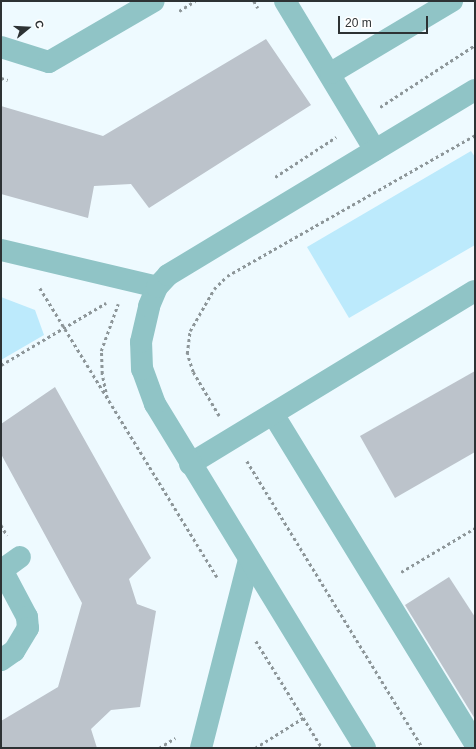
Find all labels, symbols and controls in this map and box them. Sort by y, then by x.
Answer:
north arrow [8,8,48,48]
scale bar [340,8,430,34]
text: 20 m [345,16,372,30]
text: С [32,19,46,30]

